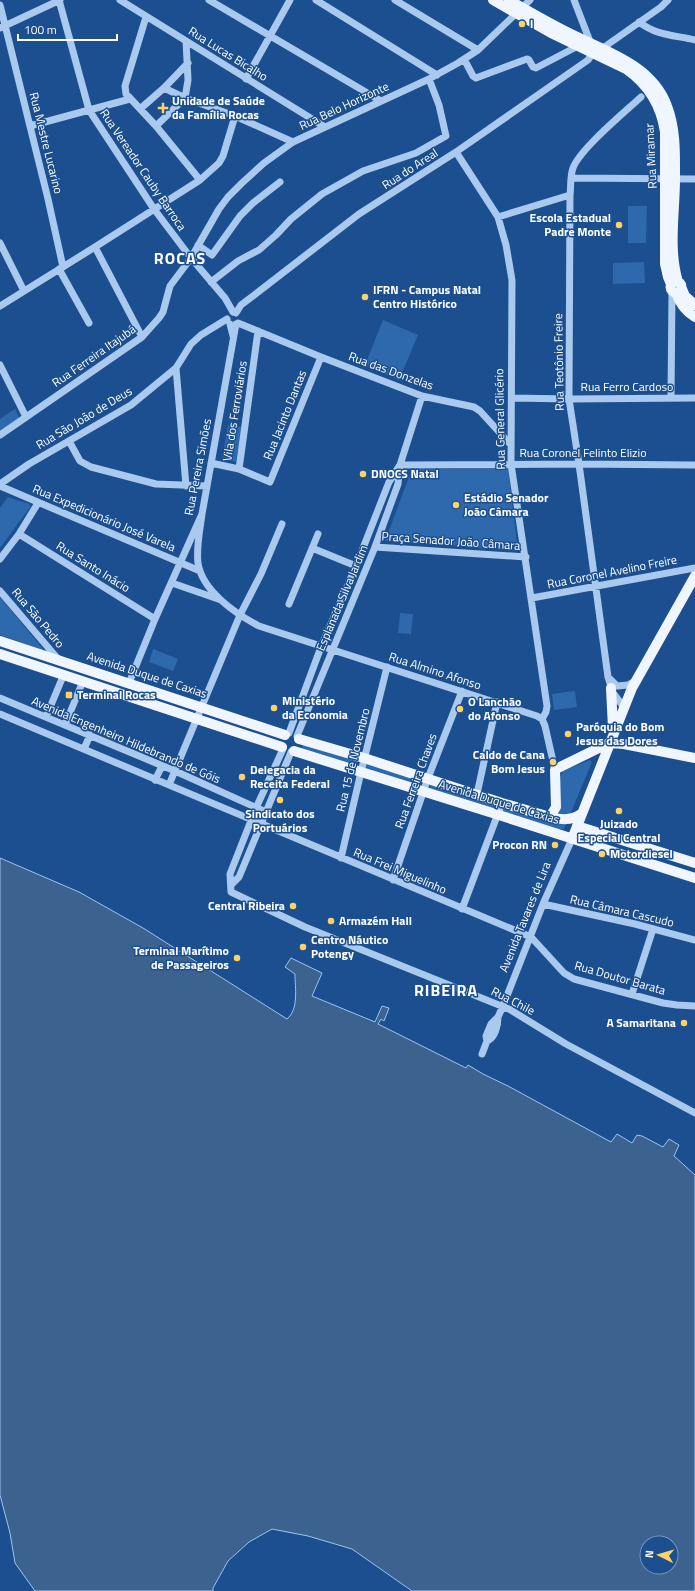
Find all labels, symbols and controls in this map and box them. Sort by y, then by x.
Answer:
place label: l [530,14,533,33]
scale bar [18,16,117,42]
marker: l [517,19,527,29]
text: 100 m [24,20,57,39]
street label: Rua Lucas Bicalho [185,21,272,86]
street label: Rua Belo Horizonte [296,76,392,135]
street label: Rua Mestre Lucarino [25,90,68,196]
place label: Unidade de Saúde da Família Rocas [172,91,265,124]
marker: Unidade de Saúde da Família Rocas [157,102,169,114]
street label: Rua Vereador Cauby Barroca [95,105,191,234]
street label: Rua Miramar [639,123,662,189]
street label: Rua do Areal [378,143,442,194]
place label: Escola Estadual Padre Monte [530,208,611,241]
marker: Escola Estadual Padre Monte [614,220,624,230]
district label: ROCAS [154,246,206,270]
place label: IFRN - Campus Natal Centro Histórico [373,280,481,313]
marker: IFRN - Campus Natal Centro Histórico [360,292,370,302]
street label: Rua Teotônio Freire [548,313,569,411]
street label: Rua Ferreira Itajubá [48,319,140,392]
street label: Rua das Donzelas [346,346,437,395]
street label: Vila dos Ferroviários [217,359,252,463]
street label: Rua Jacinto Dantas [258,367,311,463]
street label: Rua General Glicério [489,368,510,470]
street label: Rua Ferro Cardoso [581,377,673,396]
street label: Rua São João de Deus [32,381,136,454]
street label: Rua Pereira Simões [179,417,216,517]
street label: Rua Coronel Felinto Elizio [519,443,647,462]
place label: DNOCS Natal [371,464,439,483]
marker: DNOCS Natal [358,469,368,479]
street label: Rua Expedicionário José Varela [30,479,179,556]
place label: Estádio Senador João Câmara [464,488,549,521]
marker: Estádio Senador João Câmara [451,500,461,510]
street label: Praça Senador João Câmara [381,526,521,555]
street label: Rua Santo Inácio [53,536,134,597]
street label: Esplanada Silva Jardim [311,542,372,654]
street label: Rua Coronel Avelino Freire [545,550,678,593]
street label: Rua São Pedro [7,583,69,652]
street label: Avenida Duque de Caxias [85,646,210,703]
street label: Rua Almino Afonso [387,647,484,694]
place label: Terminal Rocas [77,685,156,704]
marker: Terminal Rocas [64,690,74,700]
street label: Avenida Engenheiro Hildebrando de Góis [29,691,224,788]
place label: Ministério da Economia [282,691,348,724]
place label: O Lanchão do Afonso [468,692,521,725]
marker: Ministério da Economia [269,703,279,713]
marker: O Lanchão do Afonso [455,704,465,714]
street label: Rua 15 de Novembro [330,706,375,814]
place label: Paróquia do Bom Jesus das Dores [576,717,664,750]
marker: Paróquia do Bom Jesus das Dores [563,729,573,739]
street label: Rua Ferreira Chaves [389,730,442,831]
place label: Caldo de Cana Bom Jesus [473,745,545,778]
marker: Caldo de Cana Bom Jesus [548,757,558,767]
place label: Delegacia da Receita Federal [250,760,330,793]
marker: Delegacia da Receita Federal [237,772,247,782]
street label: Avenida Duque de Caxias [436,774,562,829]
marker: Sindicato dos Portuários [275,795,285,805]
place label: Sindicato dos Portuários [245,804,315,837]
marker: Juizado Especial Central [614,806,624,816]
place label: Juizado Especial Central [578,814,660,847]
place label: Procon RN [492,835,547,854]
marker: Procon RN [550,840,560,850]
street label: Rua Frei Miguelinho [351,842,450,899]
place label: Motordiesel [610,844,673,863]
marker: Motordiesel [597,849,607,859]
street label: Avenida Tavares de Lira [494,859,555,975]
street label: Rua Câmara Cascudo [568,889,676,932]
place label: Central Ribeira [208,896,285,915]
marker: Central Ribeira [288,901,298,911]
place label: Armazém Hall [339,911,412,930]
marker: Armazém Hall [326,916,336,926]
place label: Centro Náutico Potengy [311,930,388,963]
place label: Terminal Marítimo de Passageiros [133,941,229,974]
marker: Centro Náutico Potengy [298,942,308,952]
marker: Terminal Marítimo de Passageiros [232,953,242,963]
street label: Rua Doutor Barata [572,955,668,1000]
district label: RIBEIRA [414,978,478,1002]
street label: Rua Chile [488,981,538,1020]
place label: A Samaritana [606,1013,676,1032]
marker: A Samaritana [679,1018,689,1028]
north arrow [639,1535,679,1575]
text: N [641,1550,657,1559]

